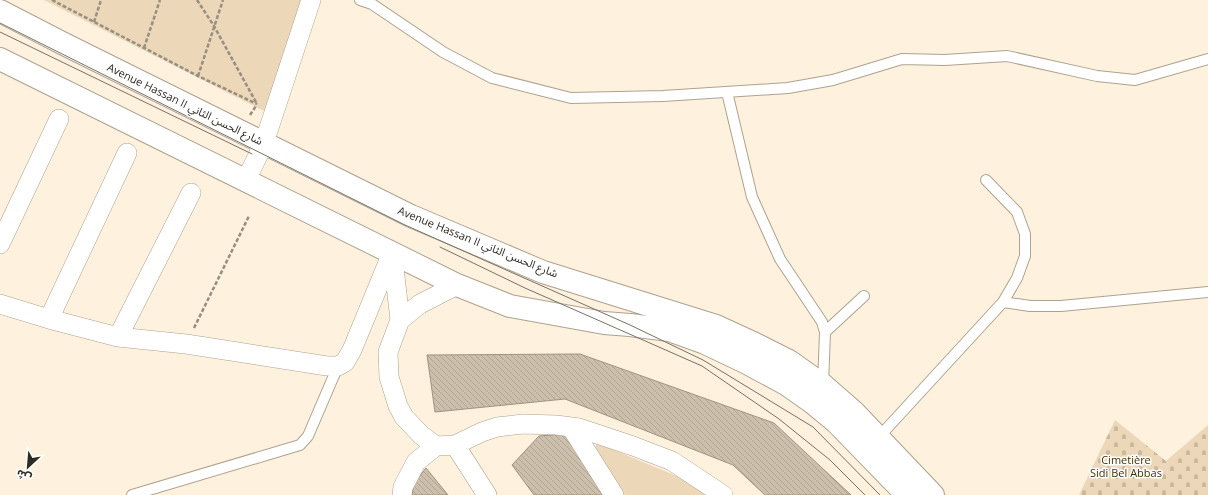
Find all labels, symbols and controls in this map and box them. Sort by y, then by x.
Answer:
street label: Avenue Hassan II شارع الحسن الثاني [104,59,266,150]
street label: Avenue Hassan II شارع الحسن الثاني [395,202,561,283]
north arrow [8,447,48,487]
park label: Cimetière Sidi Bel Abbas [1090,452,1162,480]
text: ش [13,466,33,486]

